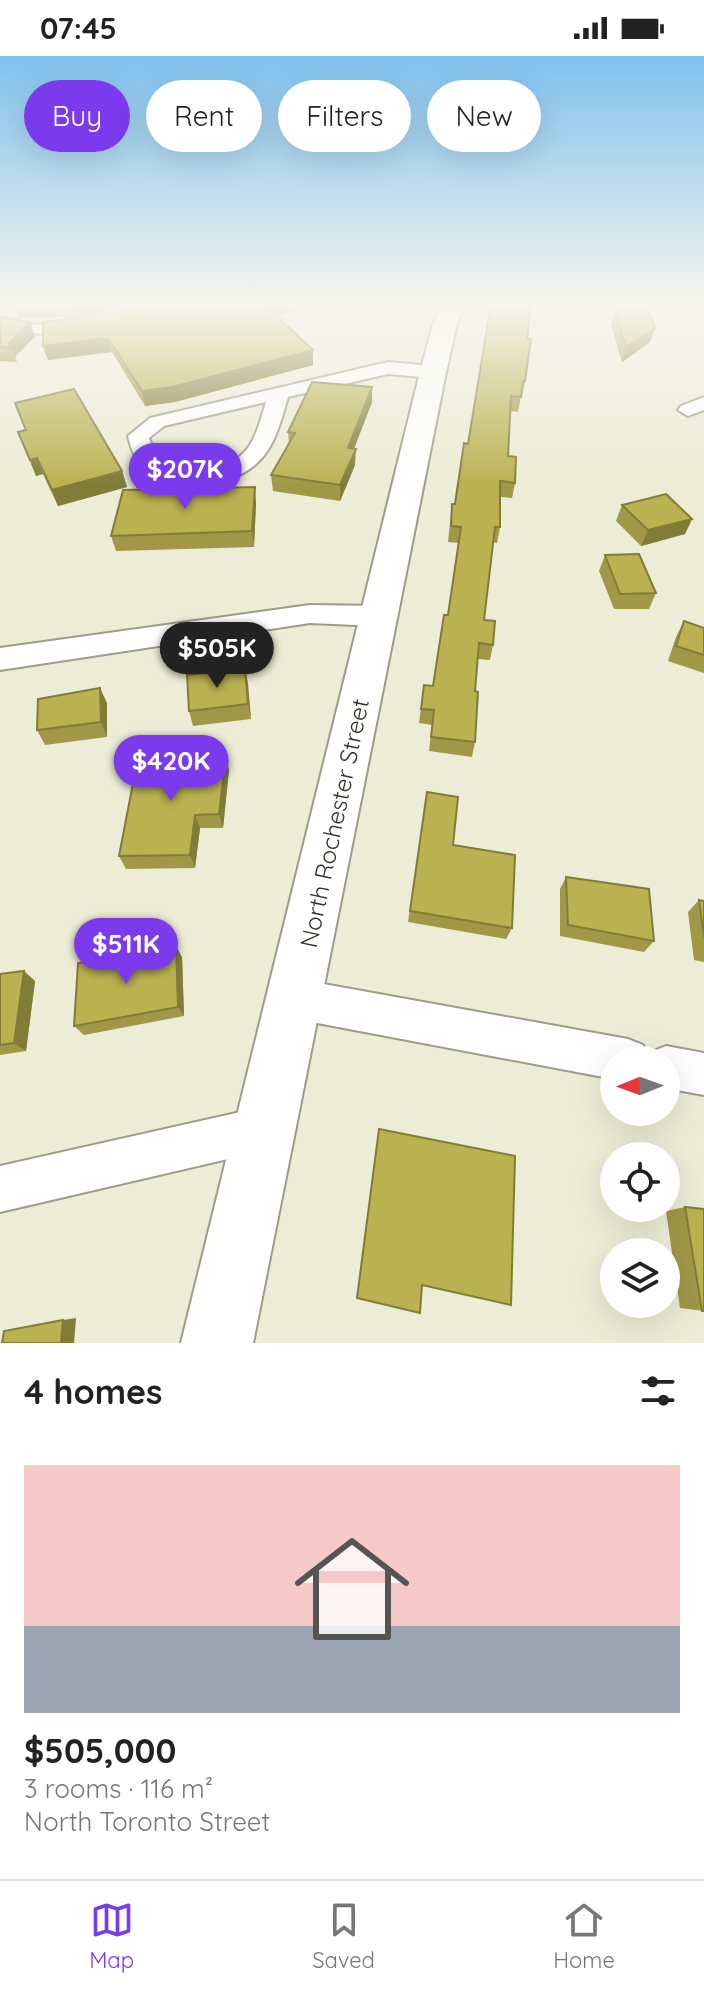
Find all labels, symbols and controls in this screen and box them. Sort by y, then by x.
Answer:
text: 07:45 [40,9,117,47]
chip: Buy [24,80,130,152]
chip: Rent [146,80,262,152]
chip: Filters [278,80,411,152]
chip: New [427,80,541,152]
pin: $207K [129,443,241,511]
text: $207K [147,452,223,485]
pin: $505K [161,622,273,690]
text: $505K [178,631,256,664]
street label: North Rochester Street [293,696,375,950]
pin: $420K [115,735,227,803]
text: $420K [132,744,210,777]
pin: $511K [70,918,182,986]
text: $511K [92,927,160,960]
north arrow [600,1046,680,1126]
map controls [600,1046,680,1318]
button: locate [600,1142,680,1222]
button: layers [600,1238,680,1318]
icon: filters [636,1369,680,1413]
text: 4 homes [24,1370,162,1413]
icon: home [280,1517,424,1661]
text: $505,000 [24,1729,176,1772]
text: 3 rooms · 116 m² [24,1772,213,1805]
text: North Toronto Street [24,1805,270,1838]
tab: Map [89,1898,134,1974]
tab: Saved [312,1898,375,1974]
tab: Home [553,1898,615,1974]

